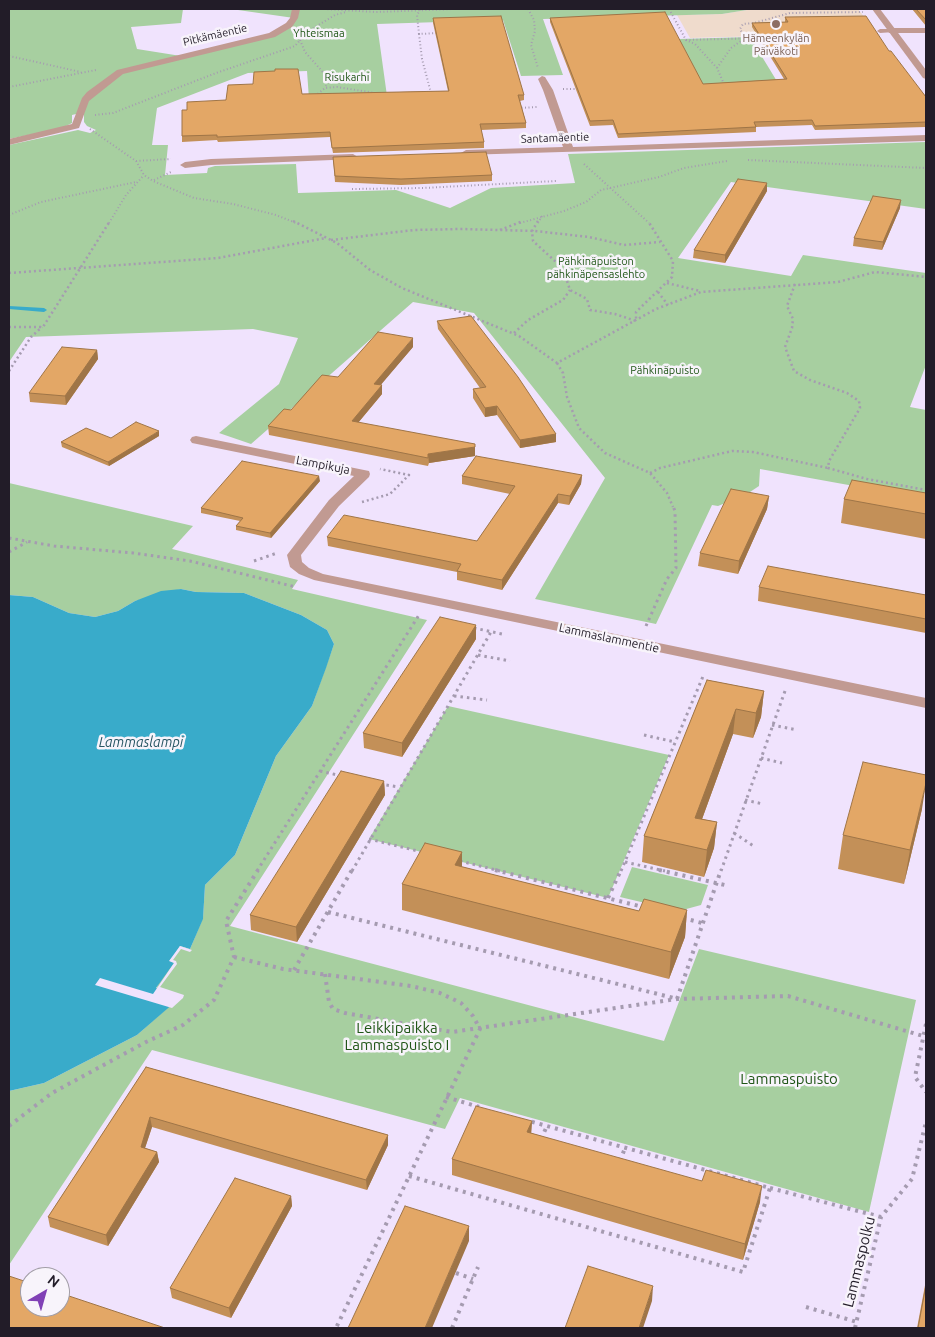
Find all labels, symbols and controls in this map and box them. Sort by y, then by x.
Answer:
marker: Hämeenkylän Päiväkoti [770,18,782,30]
street label: Pitkämäentie [182,21,248,49]
park label: Yhteismaa [293,26,345,40]
place label: Hämeenkylän Päiväkoti [743,31,809,57]
park label: Risukarhi [325,70,369,84]
street label: Santamäentie [521,130,589,146]
park label: Pähkinäpuiston pähkinäpensaslehto [547,254,645,280]
park label: Pähkinäpuisto [630,363,700,377]
street label: Lampikuja [295,453,351,477]
street label: Lammaslammentie [558,620,660,656]
water label: Lammaslampi [99,734,183,750]
park label: Leikkipaikka Lammaspuisto I [345,1019,449,1054]
park label: Lammaspuisto [740,1070,838,1088]
street label: Lammaspolku [839,1215,879,1309]
north arrow [20,1267,70,1317]
text: N [45,1271,63,1290]

